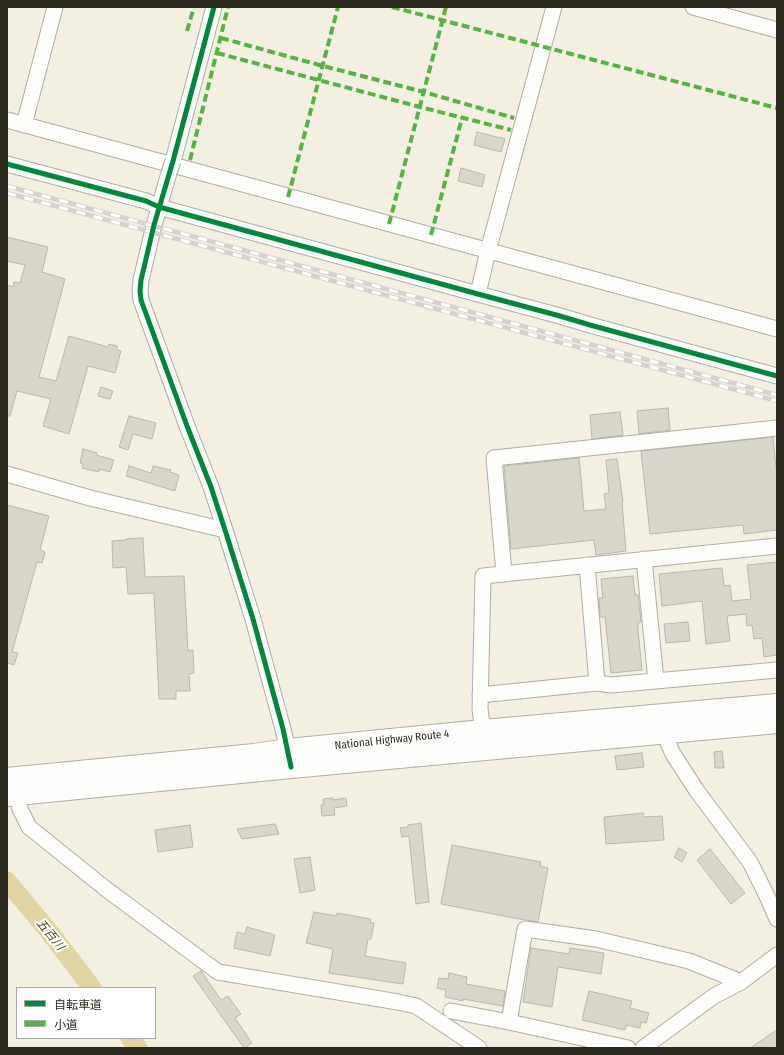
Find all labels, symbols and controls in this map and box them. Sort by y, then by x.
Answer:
street label: National Highway Route 4 [334,727,450,753]
water label: 五百川 [33,916,67,954]
legend [16,987,156,1039]
text: 自転車道 [54,998,102,1012]
text: 小道 [54,1018,78,1032]

